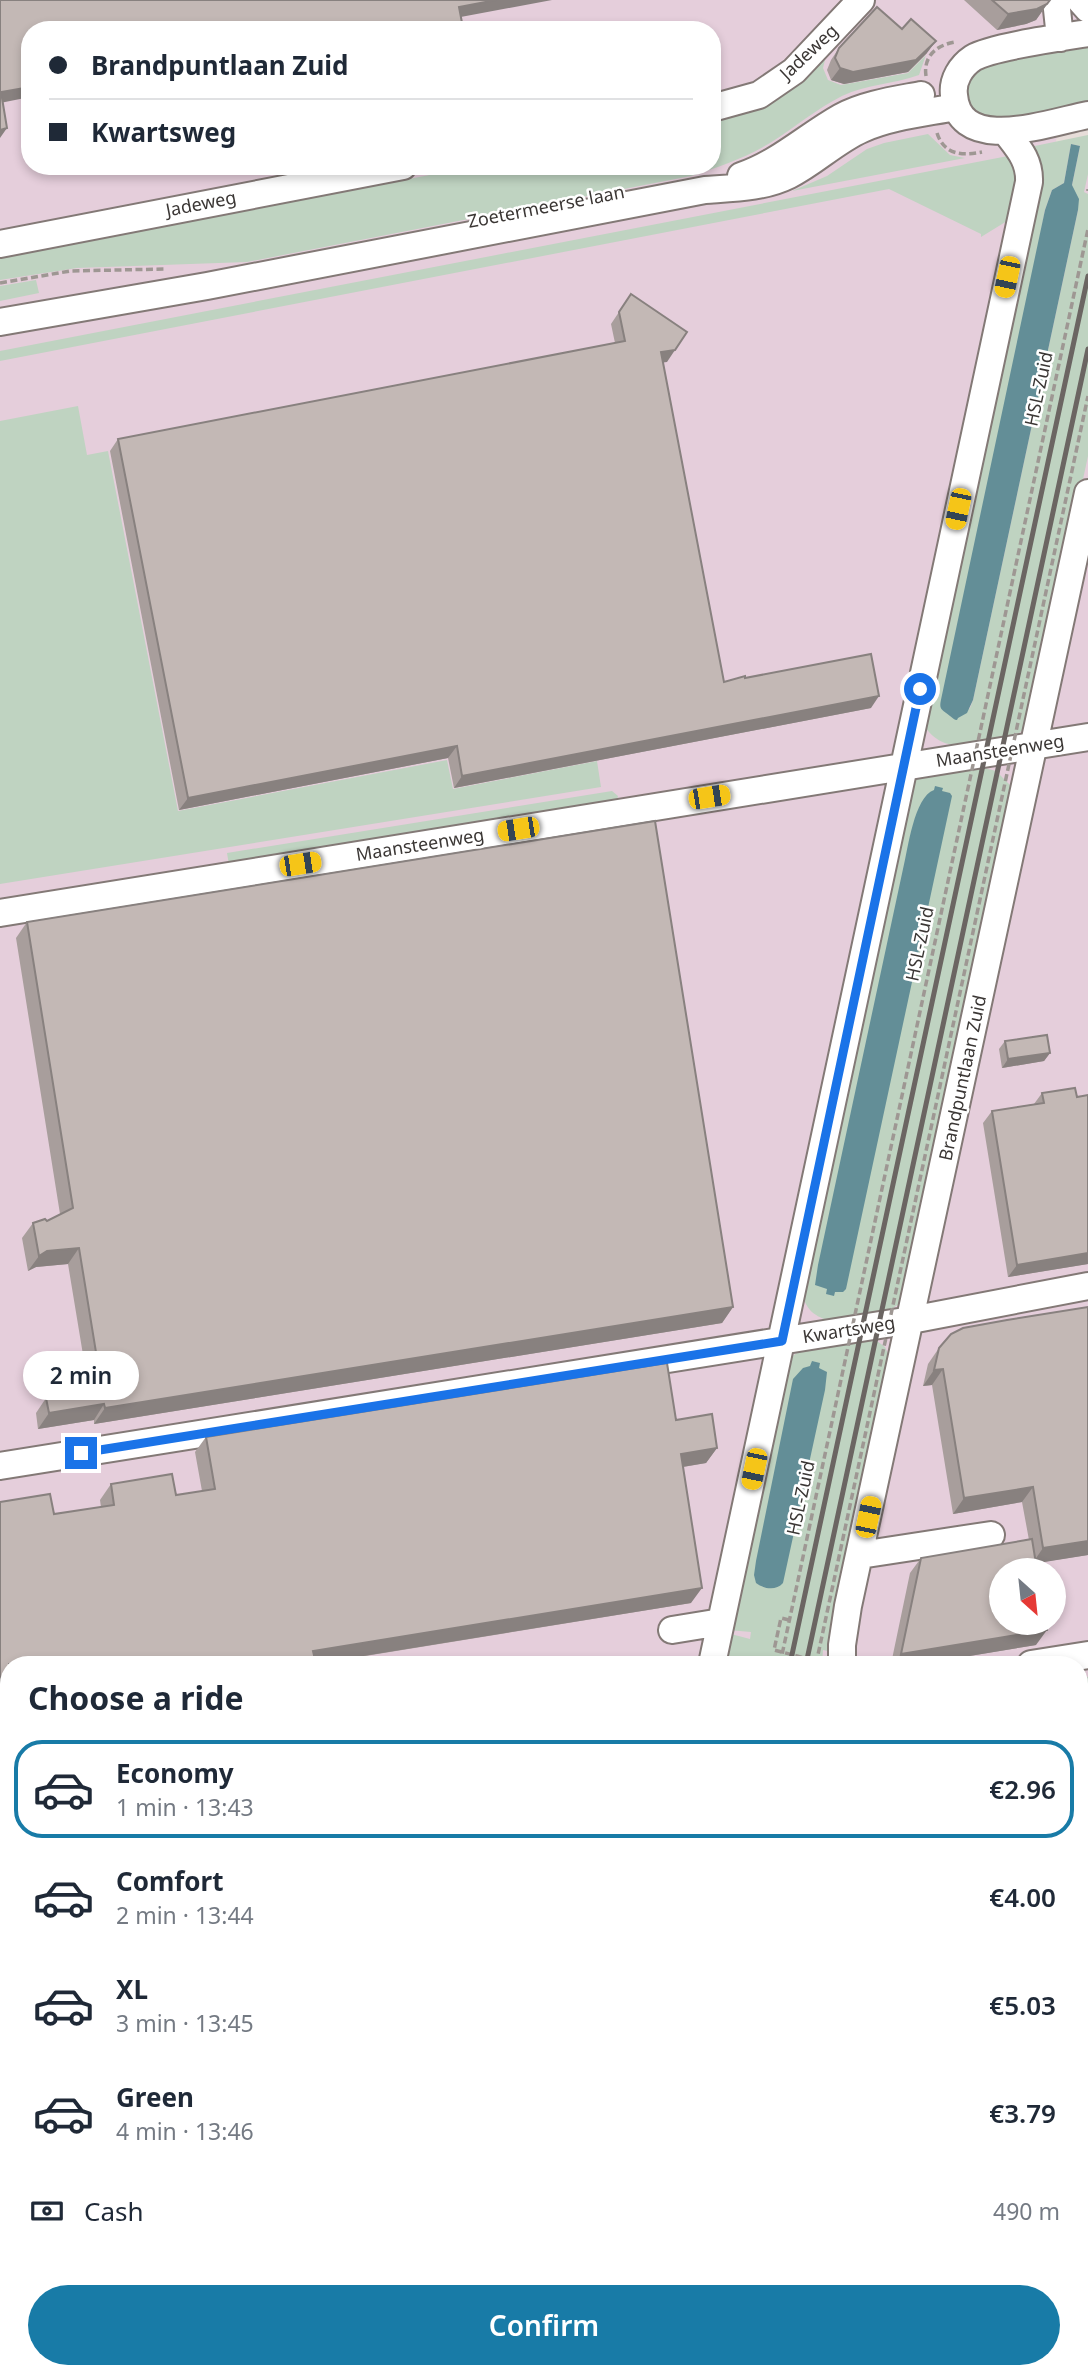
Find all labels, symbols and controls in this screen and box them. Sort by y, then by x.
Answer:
street label: Jadeweg [773,18,843,86]
text: Brandpuntlaan Zuid [91,47,349,83]
text: Kwartsweg [91,114,236,150]
street label: Zoetermeerse laan [465,179,626,233]
street label: Jadeweg [162,184,238,222]
car [993,254,1022,300]
street label: HSL-Zuid [1018,349,1058,428]
car [944,486,973,532]
route start [904,673,936,705]
street label: Maansteenweg [934,728,1066,772]
car [687,783,732,811]
car [496,815,541,843]
street label: Maansteenweg [354,822,486,866]
car [278,850,323,878]
street label: HSL-Zuid [899,904,939,983]
street label: Brandpuntlaan Zuid [933,993,991,1163]
street label: Kwartsweg [801,1310,897,1348]
callout: 2 min [23,1352,139,1400]
text: 2 min [50,1359,112,1391]
route end [65,1437,97,1469]
car [740,1446,769,1492]
street label: HSL-Zuid [780,1458,820,1537]
car [854,1494,883,1540]
north arrow [989,1558,1066,1634]
map controls [989,1558,1066,1635]
text: Choose a ride [28,1676,244,1719]
text: Economy [116,1755,234,1791]
icon: car [32,1758,95,1821]
text: €2.96 [989,1771,1056,1807]
text: 1 min · 13:43 [116,1791,254,1823]
text: Comfort [116,1863,224,1899]
icon: car [32,1866,95,1929]
text: €4.00 [989,1879,1056,1915]
text: 2 min · 13:44 [116,1899,254,1931]
text: XL [116,1971,148,2007]
icon: car [32,1974,95,2037]
text: €5.03 [989,1987,1056,2023]
text: 3 min · 13:45 [116,2007,254,2039]
text: Green [116,2079,194,2115]
icon: car [32,2082,95,2145]
text: €3.79 [989,2095,1056,2131]
text: 4 min · 13:46 [116,2115,254,2147]
icon: cash [28,2192,66,2230]
text: Cash [84,2193,144,2229]
text: 490 m [993,2195,1060,2227]
button: Confirm [28,2285,1060,2365]

